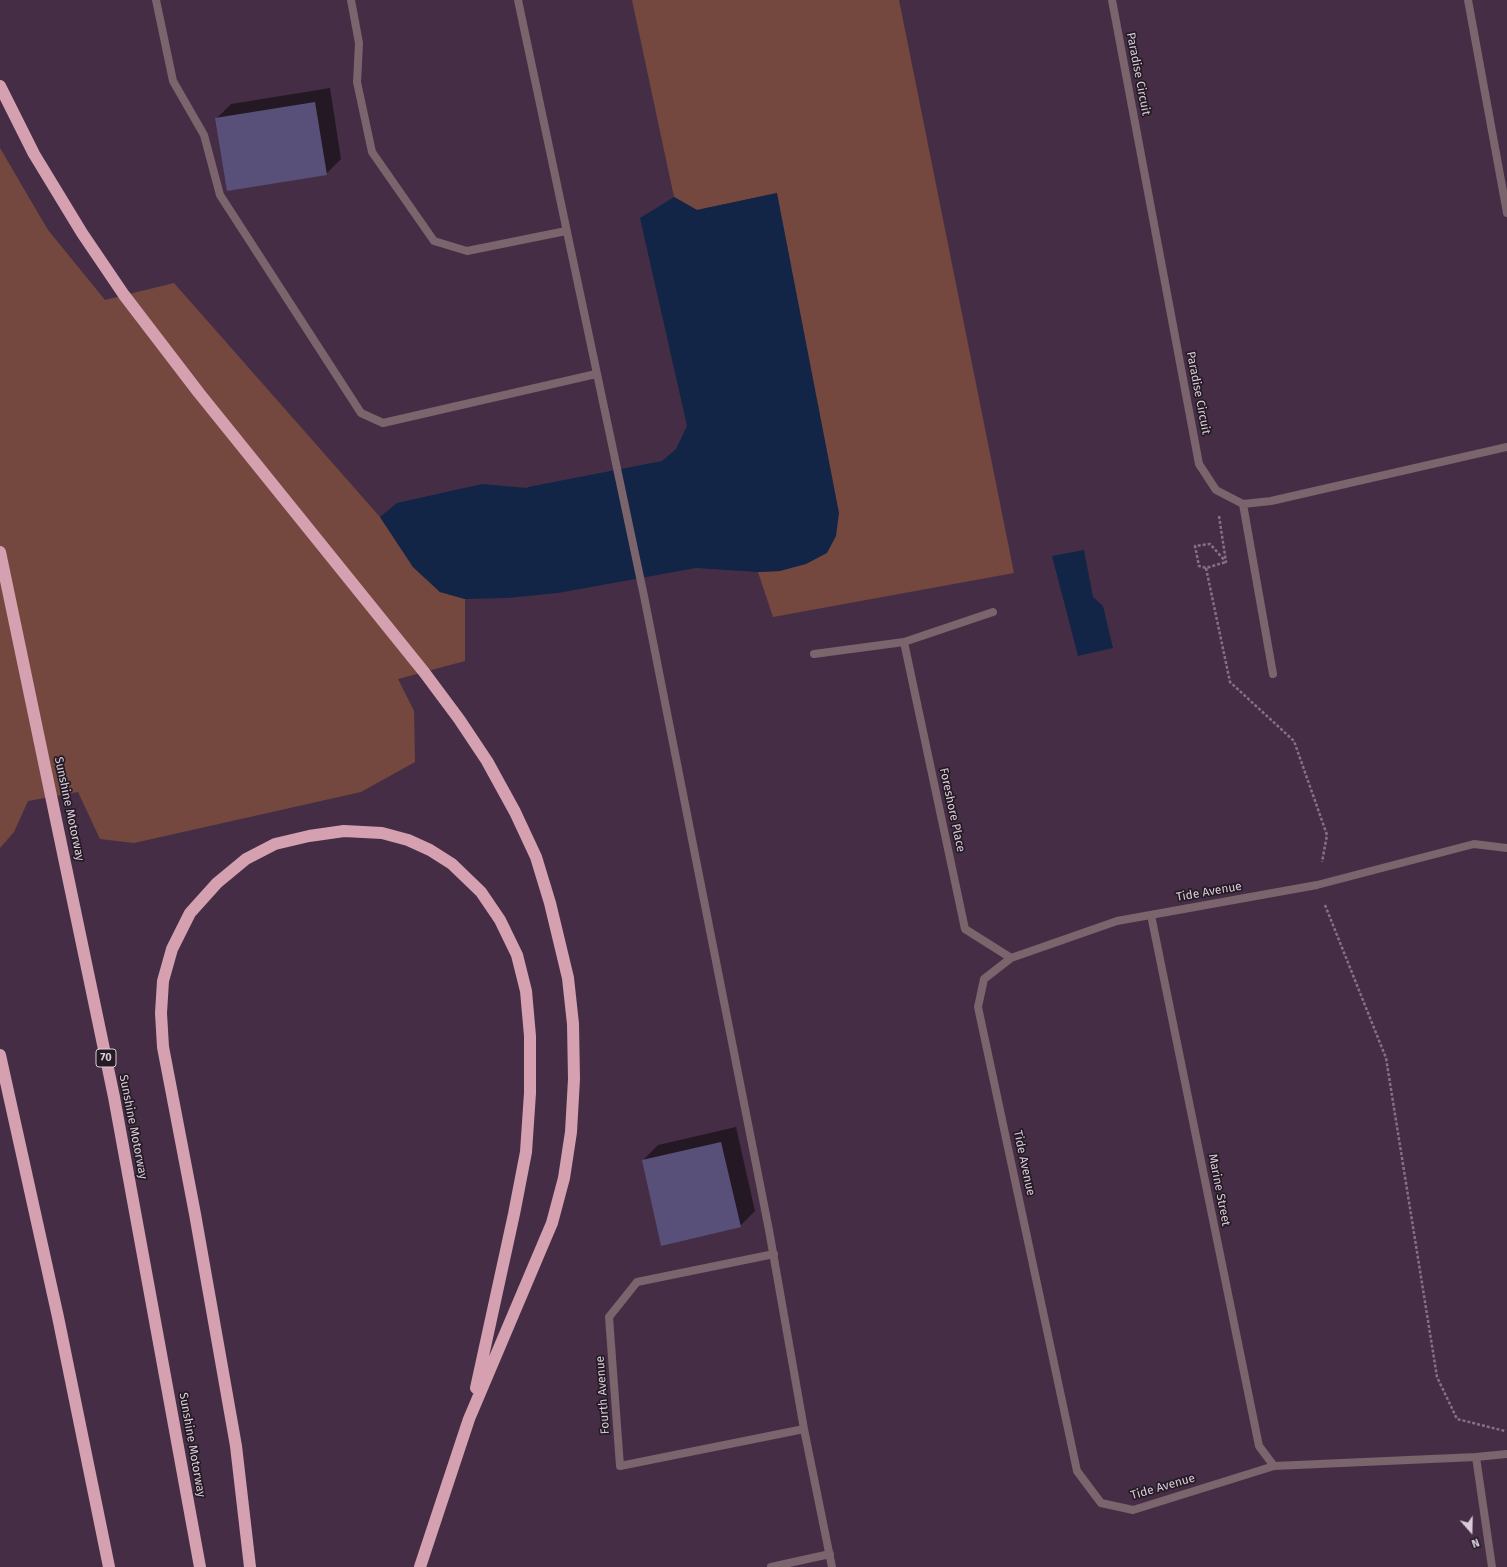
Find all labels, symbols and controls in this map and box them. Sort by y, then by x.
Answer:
street label: Paradise Circuit [1123,31,1153,117]
street label: Paradise Circuit [1183,350,1213,436]
street label: Sunshine Motorway [51,756,87,862]
street label: Foreshore Place [936,767,968,853]
street label: Tide Avenue [1175,879,1243,905]
road number: 70 [96,1049,116,1067]
street label: Sunshine Motorway [116,1074,150,1180]
street label: Tide Avenue [1010,1129,1038,1197]
street label: Marine Street [1205,1153,1233,1227]
street label: Fourth Avenue [593,1355,613,1435]
street label: Sunshine Motorway [176,1391,208,1499]
street label: Tide Avenue [1129,1471,1197,1503]
north arrow [1451,1511,1491,1551]
text: N [1470,1535,1481,1550]

